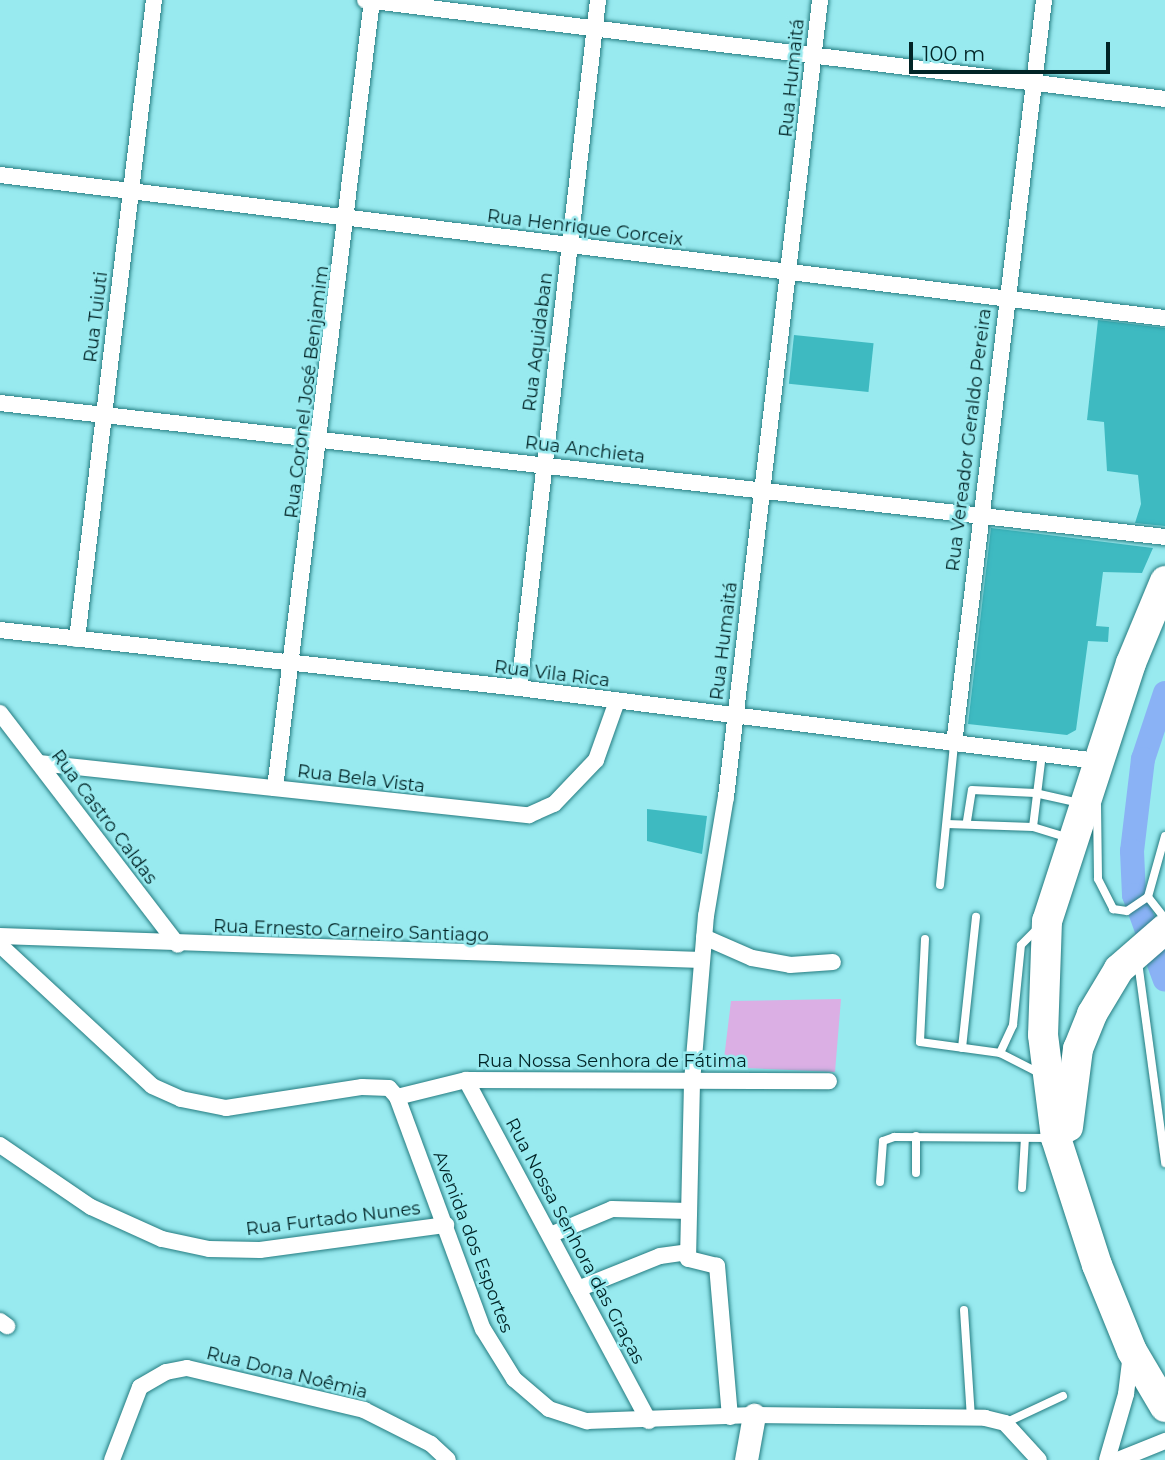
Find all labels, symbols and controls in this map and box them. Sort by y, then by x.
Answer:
street label: Rua Humaitá [775,18,809,138]
scale bar [913,28,1114,72]
text: 100 m [922,41,985,66]
street label: Rua Henrique Gorceix [486,205,684,251]
street label: Rua Coronel José Benjamim [281,264,333,520]
street label: Rua Tuiuti [80,270,112,364]
street label: Rua Aquidaban [519,271,557,413]
street label: Rua Vereador Geraldo Pereira [942,307,996,573]
street label: Rua Anchieta [524,432,646,468]
street label: Rua Humaitá [706,581,742,701]
street label: Rua Vila Rica [493,656,611,692]
street label: Rua Castro Caldas [46,746,162,888]
street label: Rua Bela Vista [296,760,426,798]
street label: Rua Ernesto Carneiro Santiago [213,915,489,947]
street label: Rua Nossa Senhora de Fátima [477,1050,747,1072]
street label: Rua Nossa Senhora das Graças [501,1114,649,1368]
street label: Avenida dos Esportes [428,1148,518,1336]
street label: Rua Furtado Nunes [245,1198,421,1240]
street label: Rua Dona Noêmia [204,1343,370,1403]

